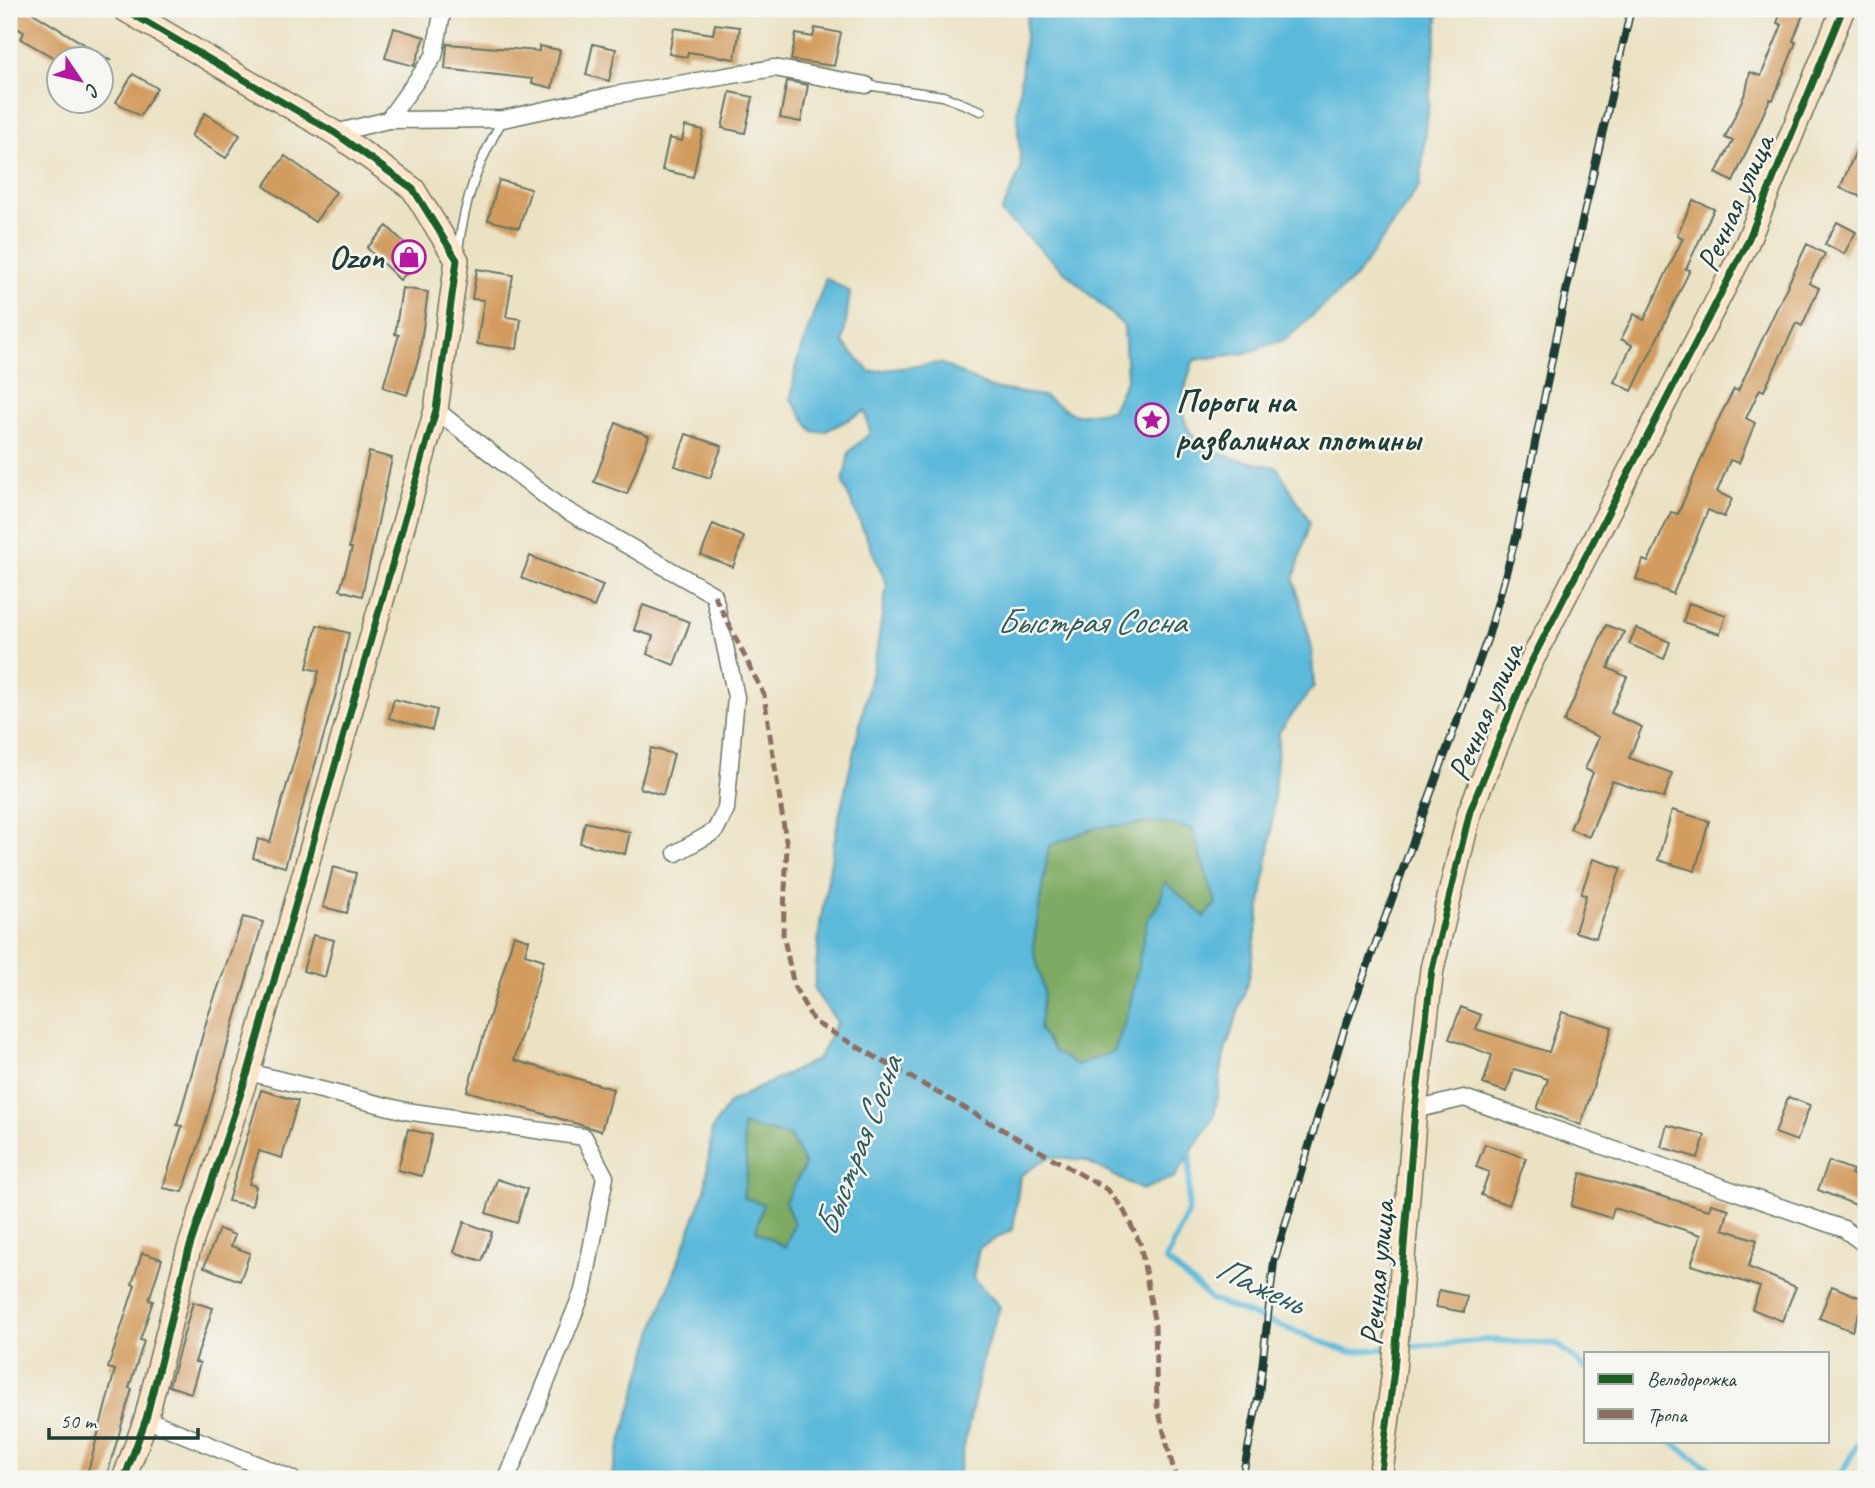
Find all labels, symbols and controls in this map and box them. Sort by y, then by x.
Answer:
north arrow [46,46,116,116]
text: С [79,78,106,102]
street label: Речная улица [1686,126,1785,278]
place label: Ozon [329,236,385,278]
shop icon: Ozon [390,238,428,276]
place label: Пороги на развалинах плотины [1176,380,1423,461]
place icon: Пороги на развалинах плотины [1133,401,1171,439]
water label: Быстрая Сосна [996,599,1189,644]
street label: Речная улица [1437,635,1534,787]
water label: Быстрая Сосна [803,1046,914,1242]
street label: Речная улица [1350,1196,1404,1347]
water label: Пажень [1209,1245,1315,1327]
legend [1584,1352,1829,1442]
text: Велодорожка [1647,1366,1737,1392]
scale bar [49,1397,198,1441]
text: Тропа [1647,1402,1688,1428]
text: 50 m [60,1408,98,1434]

